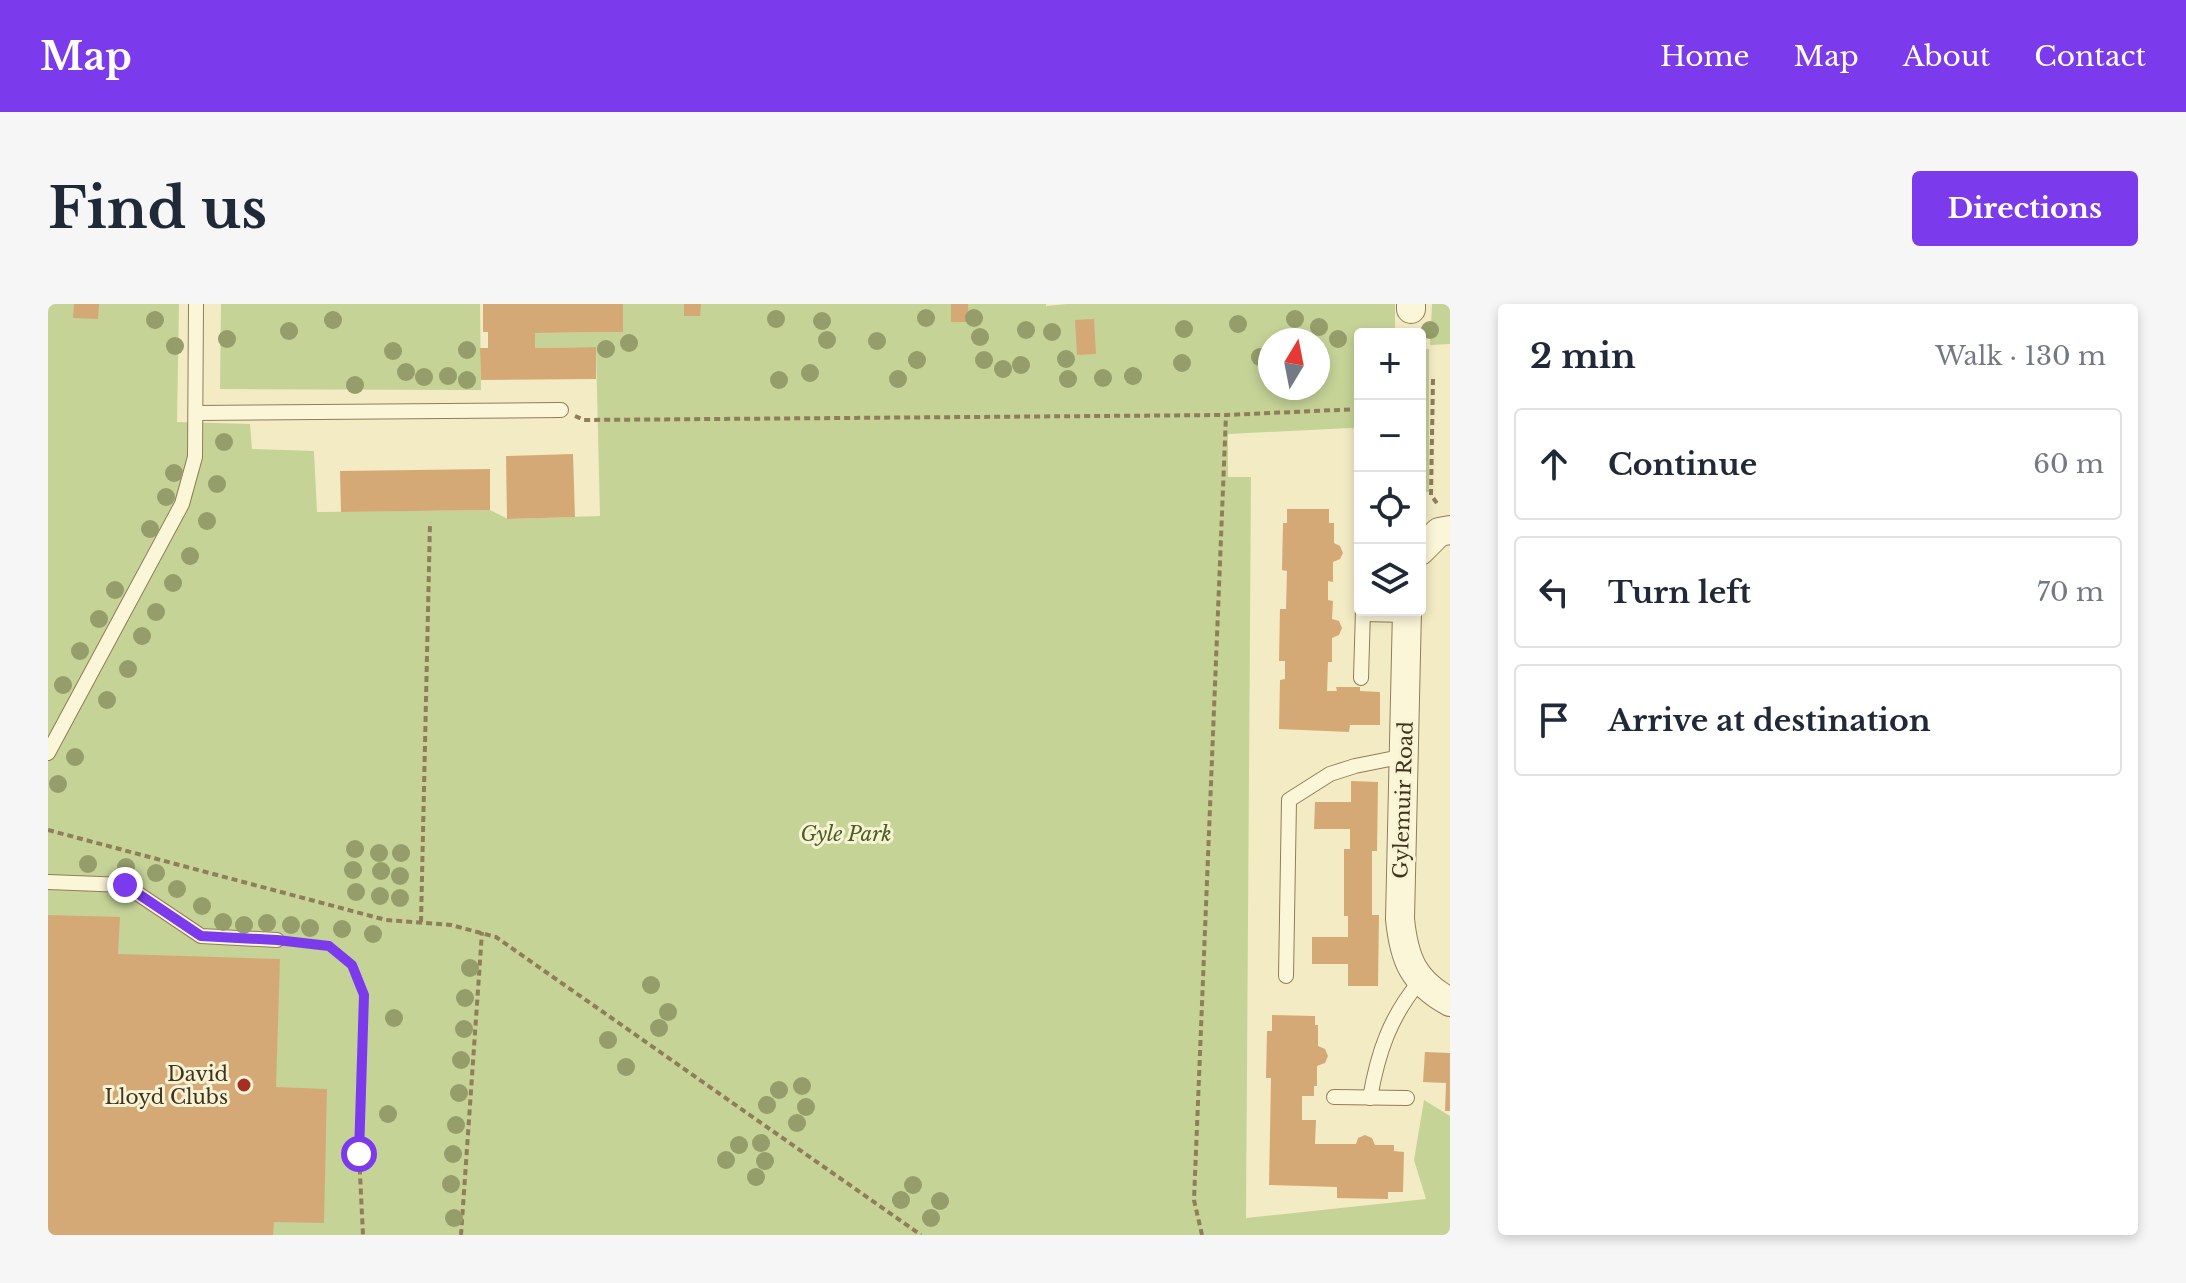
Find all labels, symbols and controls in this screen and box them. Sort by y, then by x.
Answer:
text: Map [40,33,132,80]
text: Home [1660,39,1750,74]
text: Map [1794,39,1859,74]
text: About [1903,39,1990,74]
text: Contact [2034,39,2146,74]
button: Directions [1912,171,2138,246]
text: Find us [48,174,267,243]
north arrow [1258,328,1330,400]
map controls [1354,328,1426,616]
button: + [1354,328,1426,400]
text: 2 min [1530,335,1636,377]
text: Walk · 130 m [1935,340,2106,372]
button: − [1354,400,1426,472]
icon: ahead [1532,442,1576,486]
text: Continue [1608,446,1757,483]
text: 60 m [2033,448,2104,480]
button: locate [1354,472,1426,544]
button: layers [1354,544,1426,616]
icon: left [1532,570,1576,614]
text: Turn left [1608,574,1751,611]
text: 70 m [2037,576,2104,608]
icon: arrive [1532,698,1576,742]
text: Arrive at destination [1608,702,1931,739]
street label: Gylemuir Road [1388,721,1418,879]
park label: Gyle Park [801,822,892,846]
route end [107,867,143,903]
place label: David Lloyd Clubs [105,1062,228,1109]
marker: David Lloyd Clubs [235,1076,253,1094]
route start [341,1136,377,1172]

